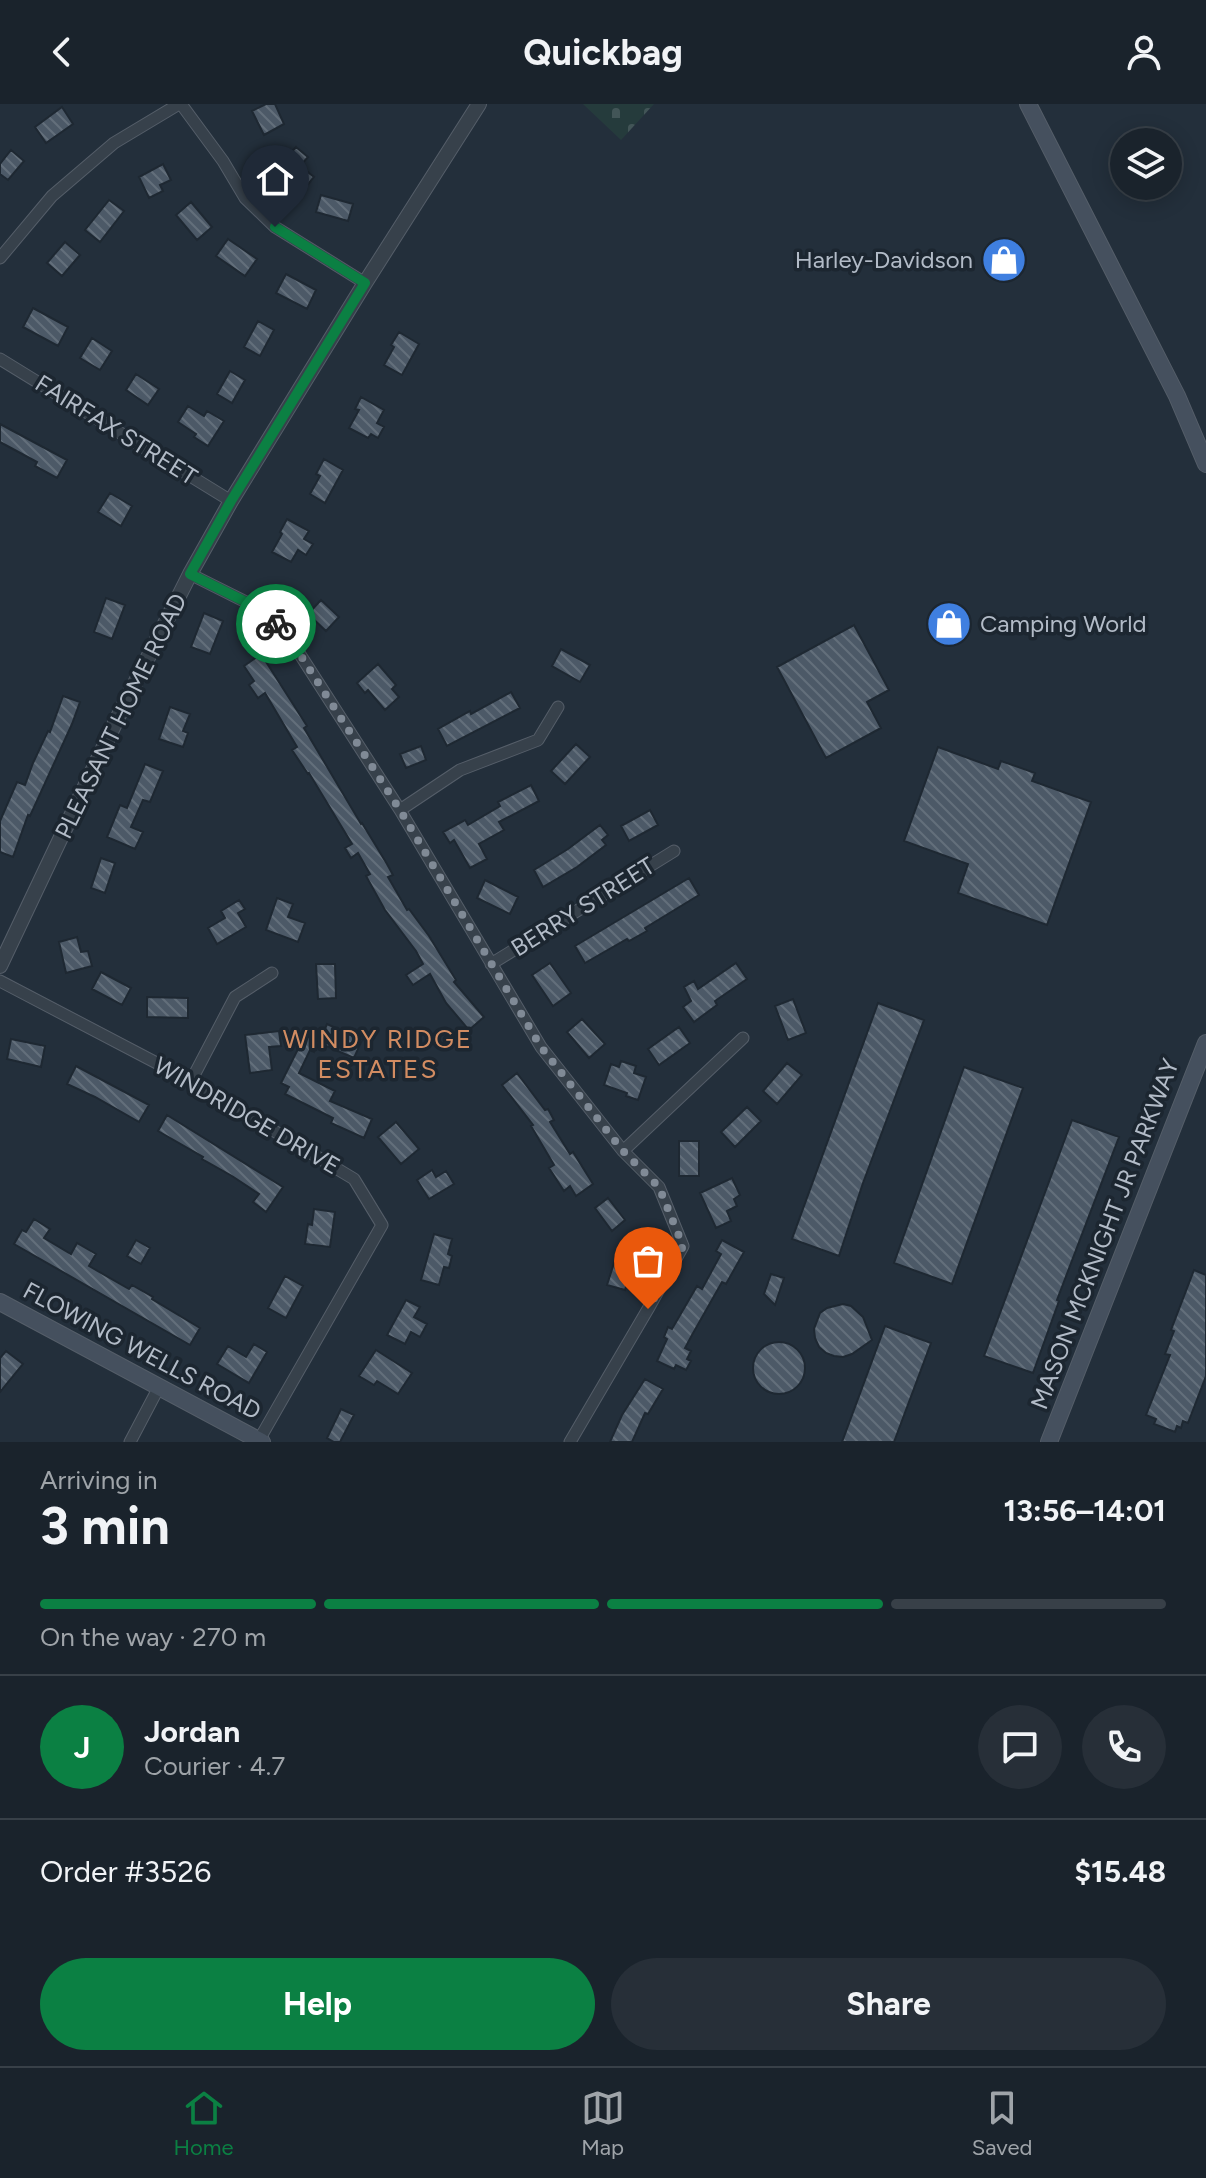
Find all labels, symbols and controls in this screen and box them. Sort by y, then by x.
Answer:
icon: back [40,30,84,74]
icon: person [1122,30,1166,74]
text: Quickbag [523,31,683,74]
map controls [1110,128,1182,200]
button: layers [1110,128,1182,200]
pin [241,145,309,227]
icon: home [253,157,297,201]
shop icon: Harley-Davidson [980,236,1028,284]
place label: Harley-Davidson [795,245,973,274]
street label: FAIRFAX STREET [30,368,203,491]
courier [236,584,316,664]
street label: PLEASANT HOME ROAD [49,589,193,843]
shop icon: Camping World [925,600,973,648]
icon: bike [254,602,298,646]
place label: Camping World [980,609,1147,638]
street label: BERRY STREET [506,851,660,962]
district label: WINDY RIDGE ESTATES [283,1023,473,1085]
street label: WINDRIDGE DRIVE [149,1051,345,1181]
street label: MASON MCKNIGHT JR PARKWAY [1024,1054,1185,1413]
pin [614,1227,682,1309]
icon: bag [626,1239,670,1283]
street label: FLOWING WELLS ROAD [18,1276,266,1426]
text: Arriving in [40,1464,158,1496]
text: 13:56–14:01 [1004,1492,1166,1529]
text: 3 min [40,1495,170,1557]
text: On the way · 270 m [40,1621,266,1653]
button: chat [978,1705,1062,1789]
button: phone [1082,1705,1166,1789]
text: Jordan [144,1713,240,1750]
text: J [74,1729,90,1766]
text: Courier · 4.7 [144,1750,285,1782]
text: Order #3526 [40,1853,211,1890]
text: $15.48 [1075,1853,1166,1890]
button: Help [40,1958,595,2050]
button: Share [611,1958,1166,2050]
tab: Home [174,2086,234,2161]
tab: Map [581,2086,625,2161]
tab: Saved [972,2086,1032,2161]

